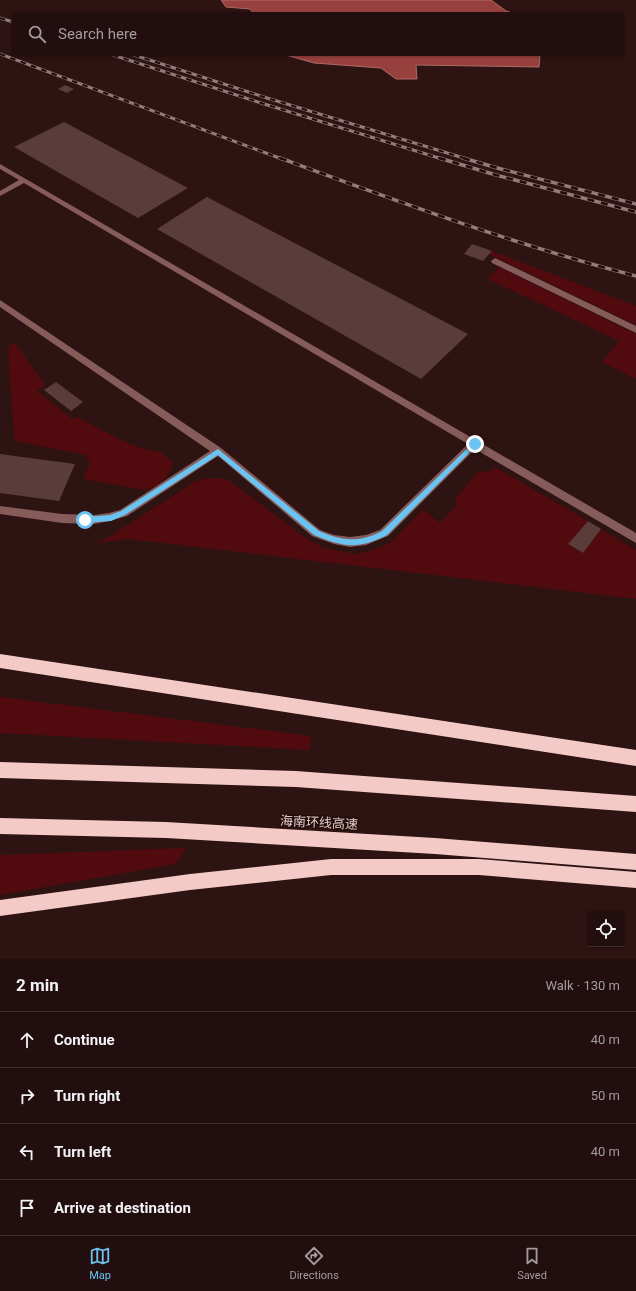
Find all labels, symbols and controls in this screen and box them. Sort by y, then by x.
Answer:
search box [12,12,624,56]
icon: search [26,23,48,45]
text: Search here [58,25,137,43]
route end [466,435,484,453]
route start [76,511,94,529]
street label: 海南环线高速 [280,813,358,832]
map controls [588,911,624,947]
button: locate [588,911,624,947]
text: 2 min [16,975,59,995]
text: Walk · 130 m [545,978,620,993]
icon: ahead [16,1029,38,1051]
text: Continue [54,1031,115,1049]
text: 40 m [591,1032,620,1047]
icon: right [16,1085,38,1107]
text: Turn right [54,1087,120,1105]
text: 50 m [591,1088,620,1103]
icon: left [16,1141,38,1163]
text: Turn left [54,1143,111,1161]
text: 40 m [591,1144,620,1159]
icon: arrive [16,1197,38,1219]
text: Arrive at destination [54,1199,191,1217]
tab: Map [89,1245,111,1282]
tab: Directions [289,1245,339,1282]
tab: Saved [517,1245,547,1282]

